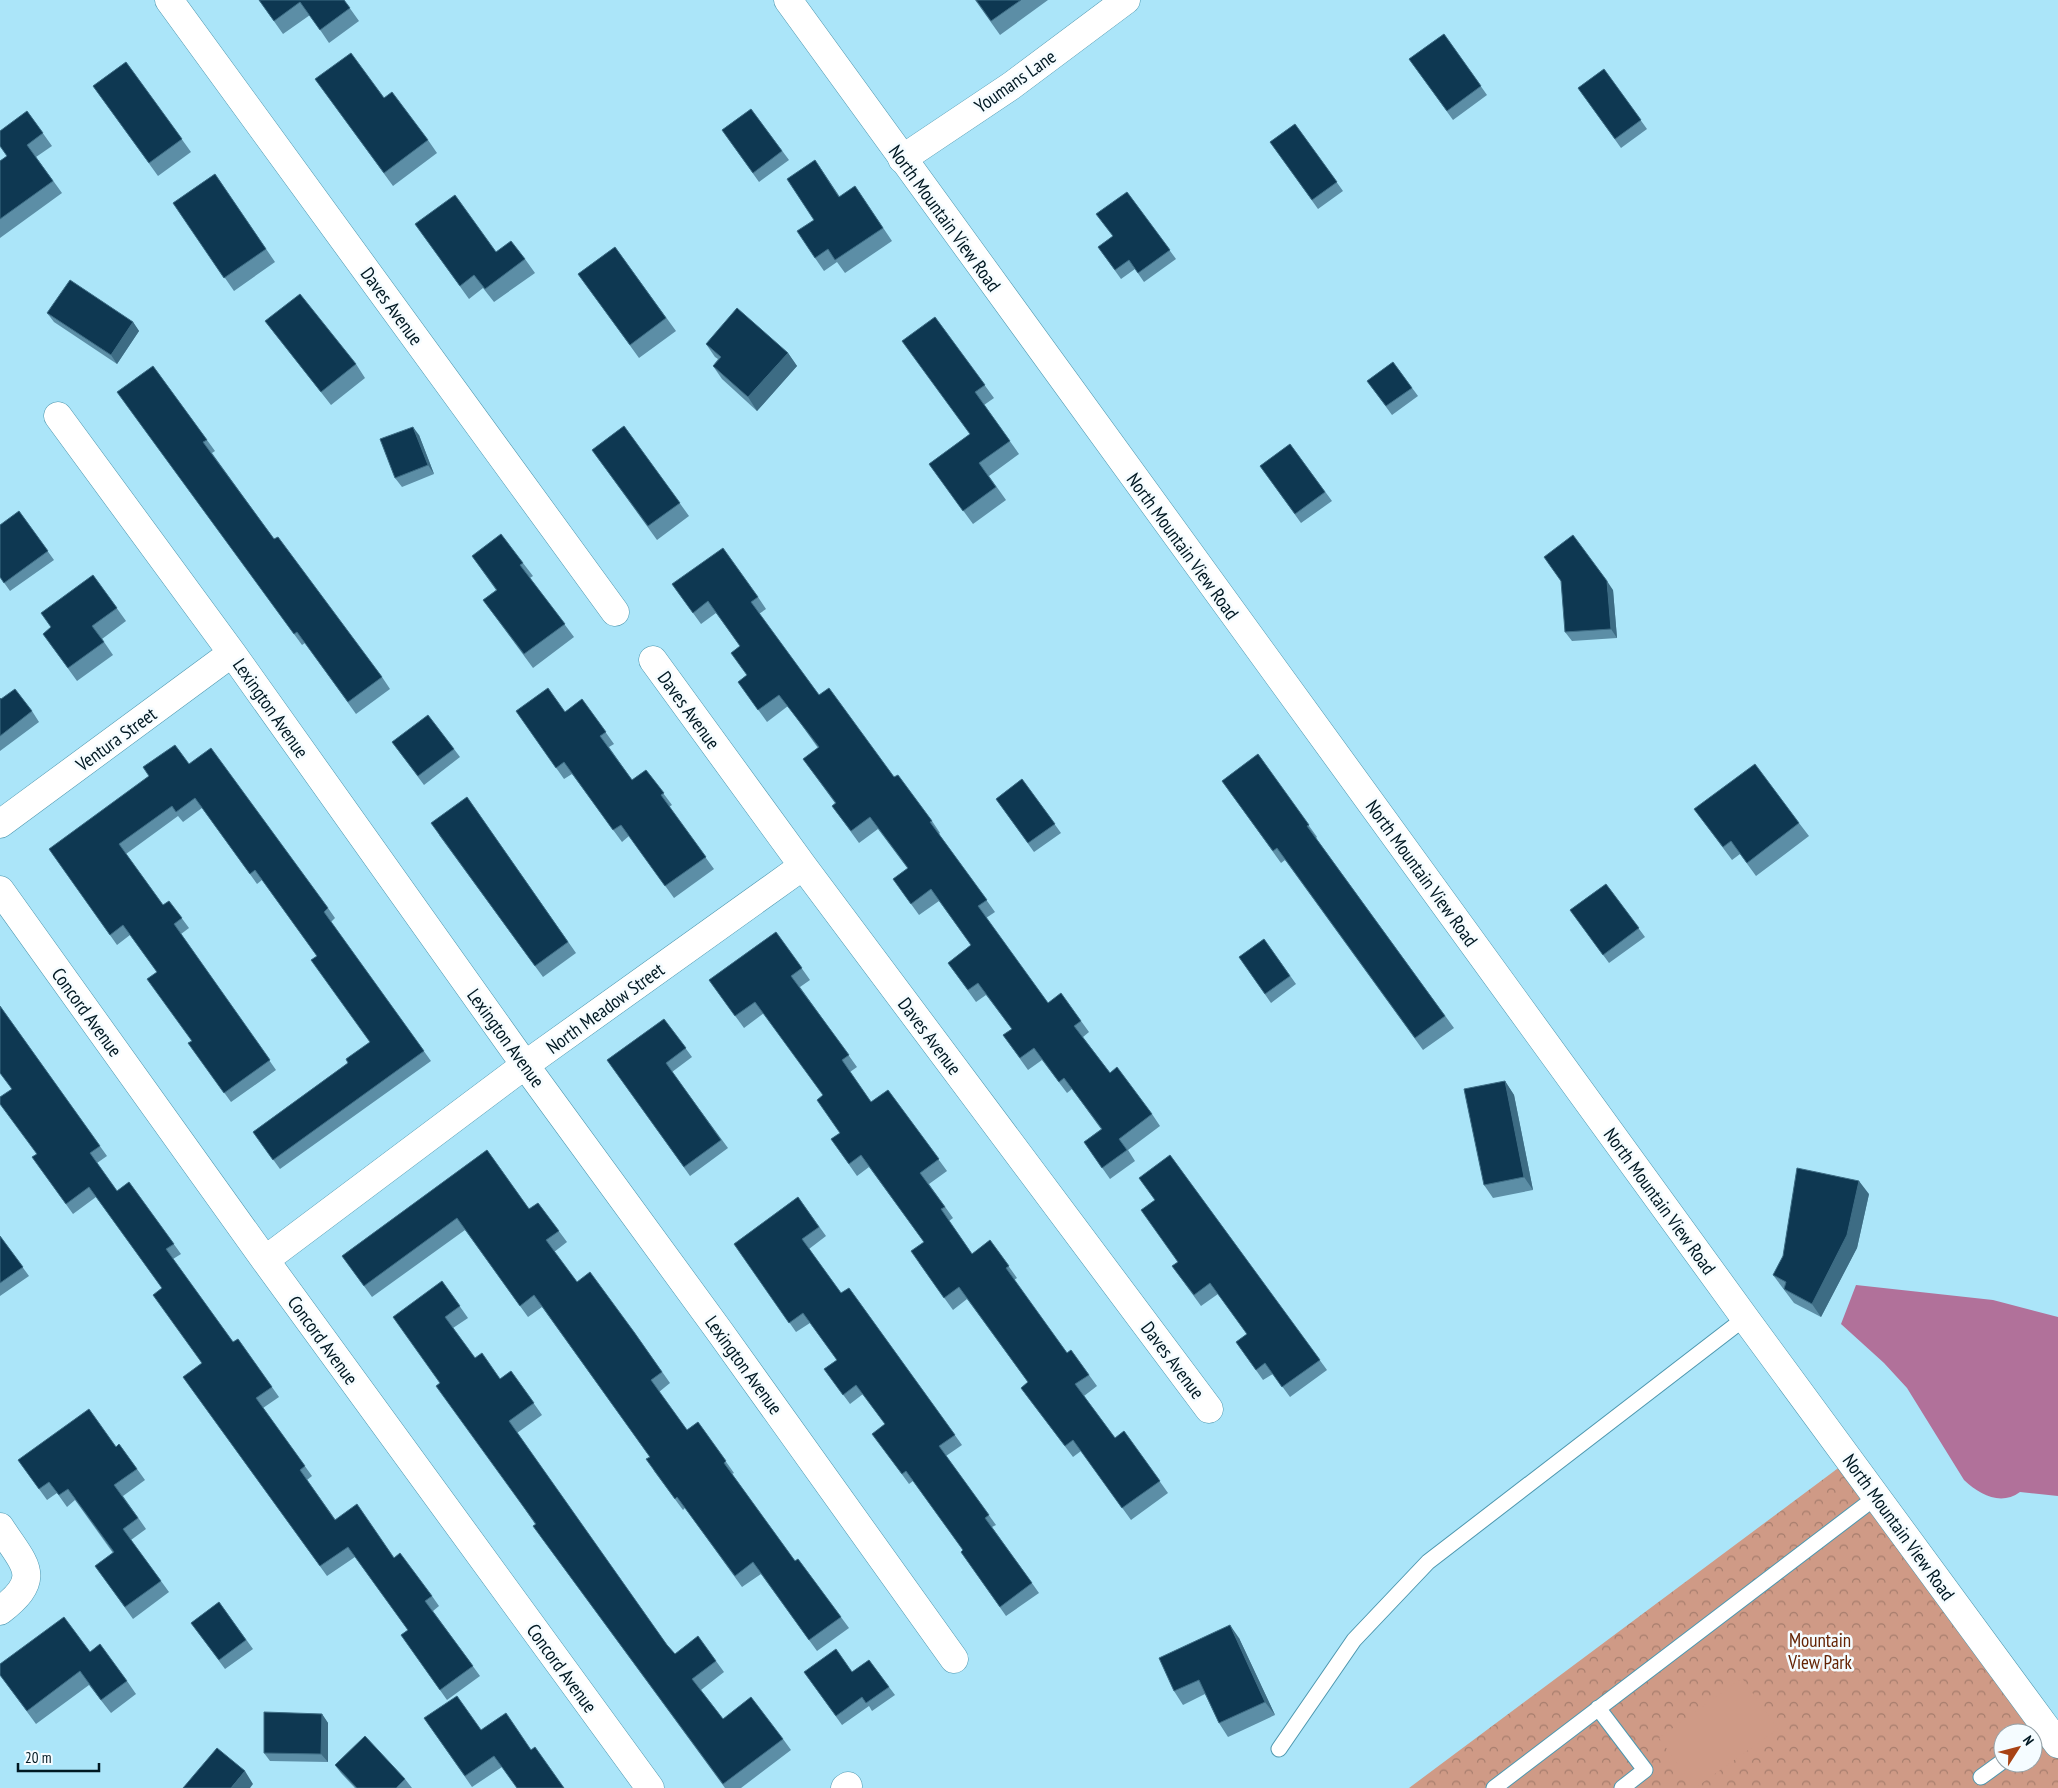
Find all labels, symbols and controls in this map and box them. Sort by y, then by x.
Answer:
street label: Youmans Lane [970,44,1060,118]
street label: North Mountain View Road [884,140,1006,296]
street label: Daves Avenue [356,262,428,350]
street label: North Mountain View Road [1122,468,1244,624]
street label: Lexington Avenue [228,654,314,763]
street label: Daves Avenue [653,666,725,754]
street label: Ventura Street [70,701,162,777]
street label: North Mountain View Road [1361,795,1483,951]
street label: North Meadow Street [541,957,669,1059]
street label: Concord Avenue [47,963,127,1061]
street label: Lexington Avenue [462,984,550,1092]
street label: Daves Avenue [893,993,967,1080]
street label: North Mountain View Road [1599,1123,1721,1279]
street label: Concord Avenue [283,1291,363,1389]
street label: Lexington Avenue [700,1311,788,1419]
street label: Daves Avenue [1136,1317,1210,1404]
street label: North Mountain View Road [1838,1449,1960,1605]
street label: Concord Avenue [522,1619,602,1717]
park label: Mountain View Park [1787,1628,1852,1674]
north arrow [1993,1723,2043,1773]
text: N [2019,1732,2038,1749]
scale bar [18,1740,99,1772]
text: 20 m [25,1748,51,1767]

